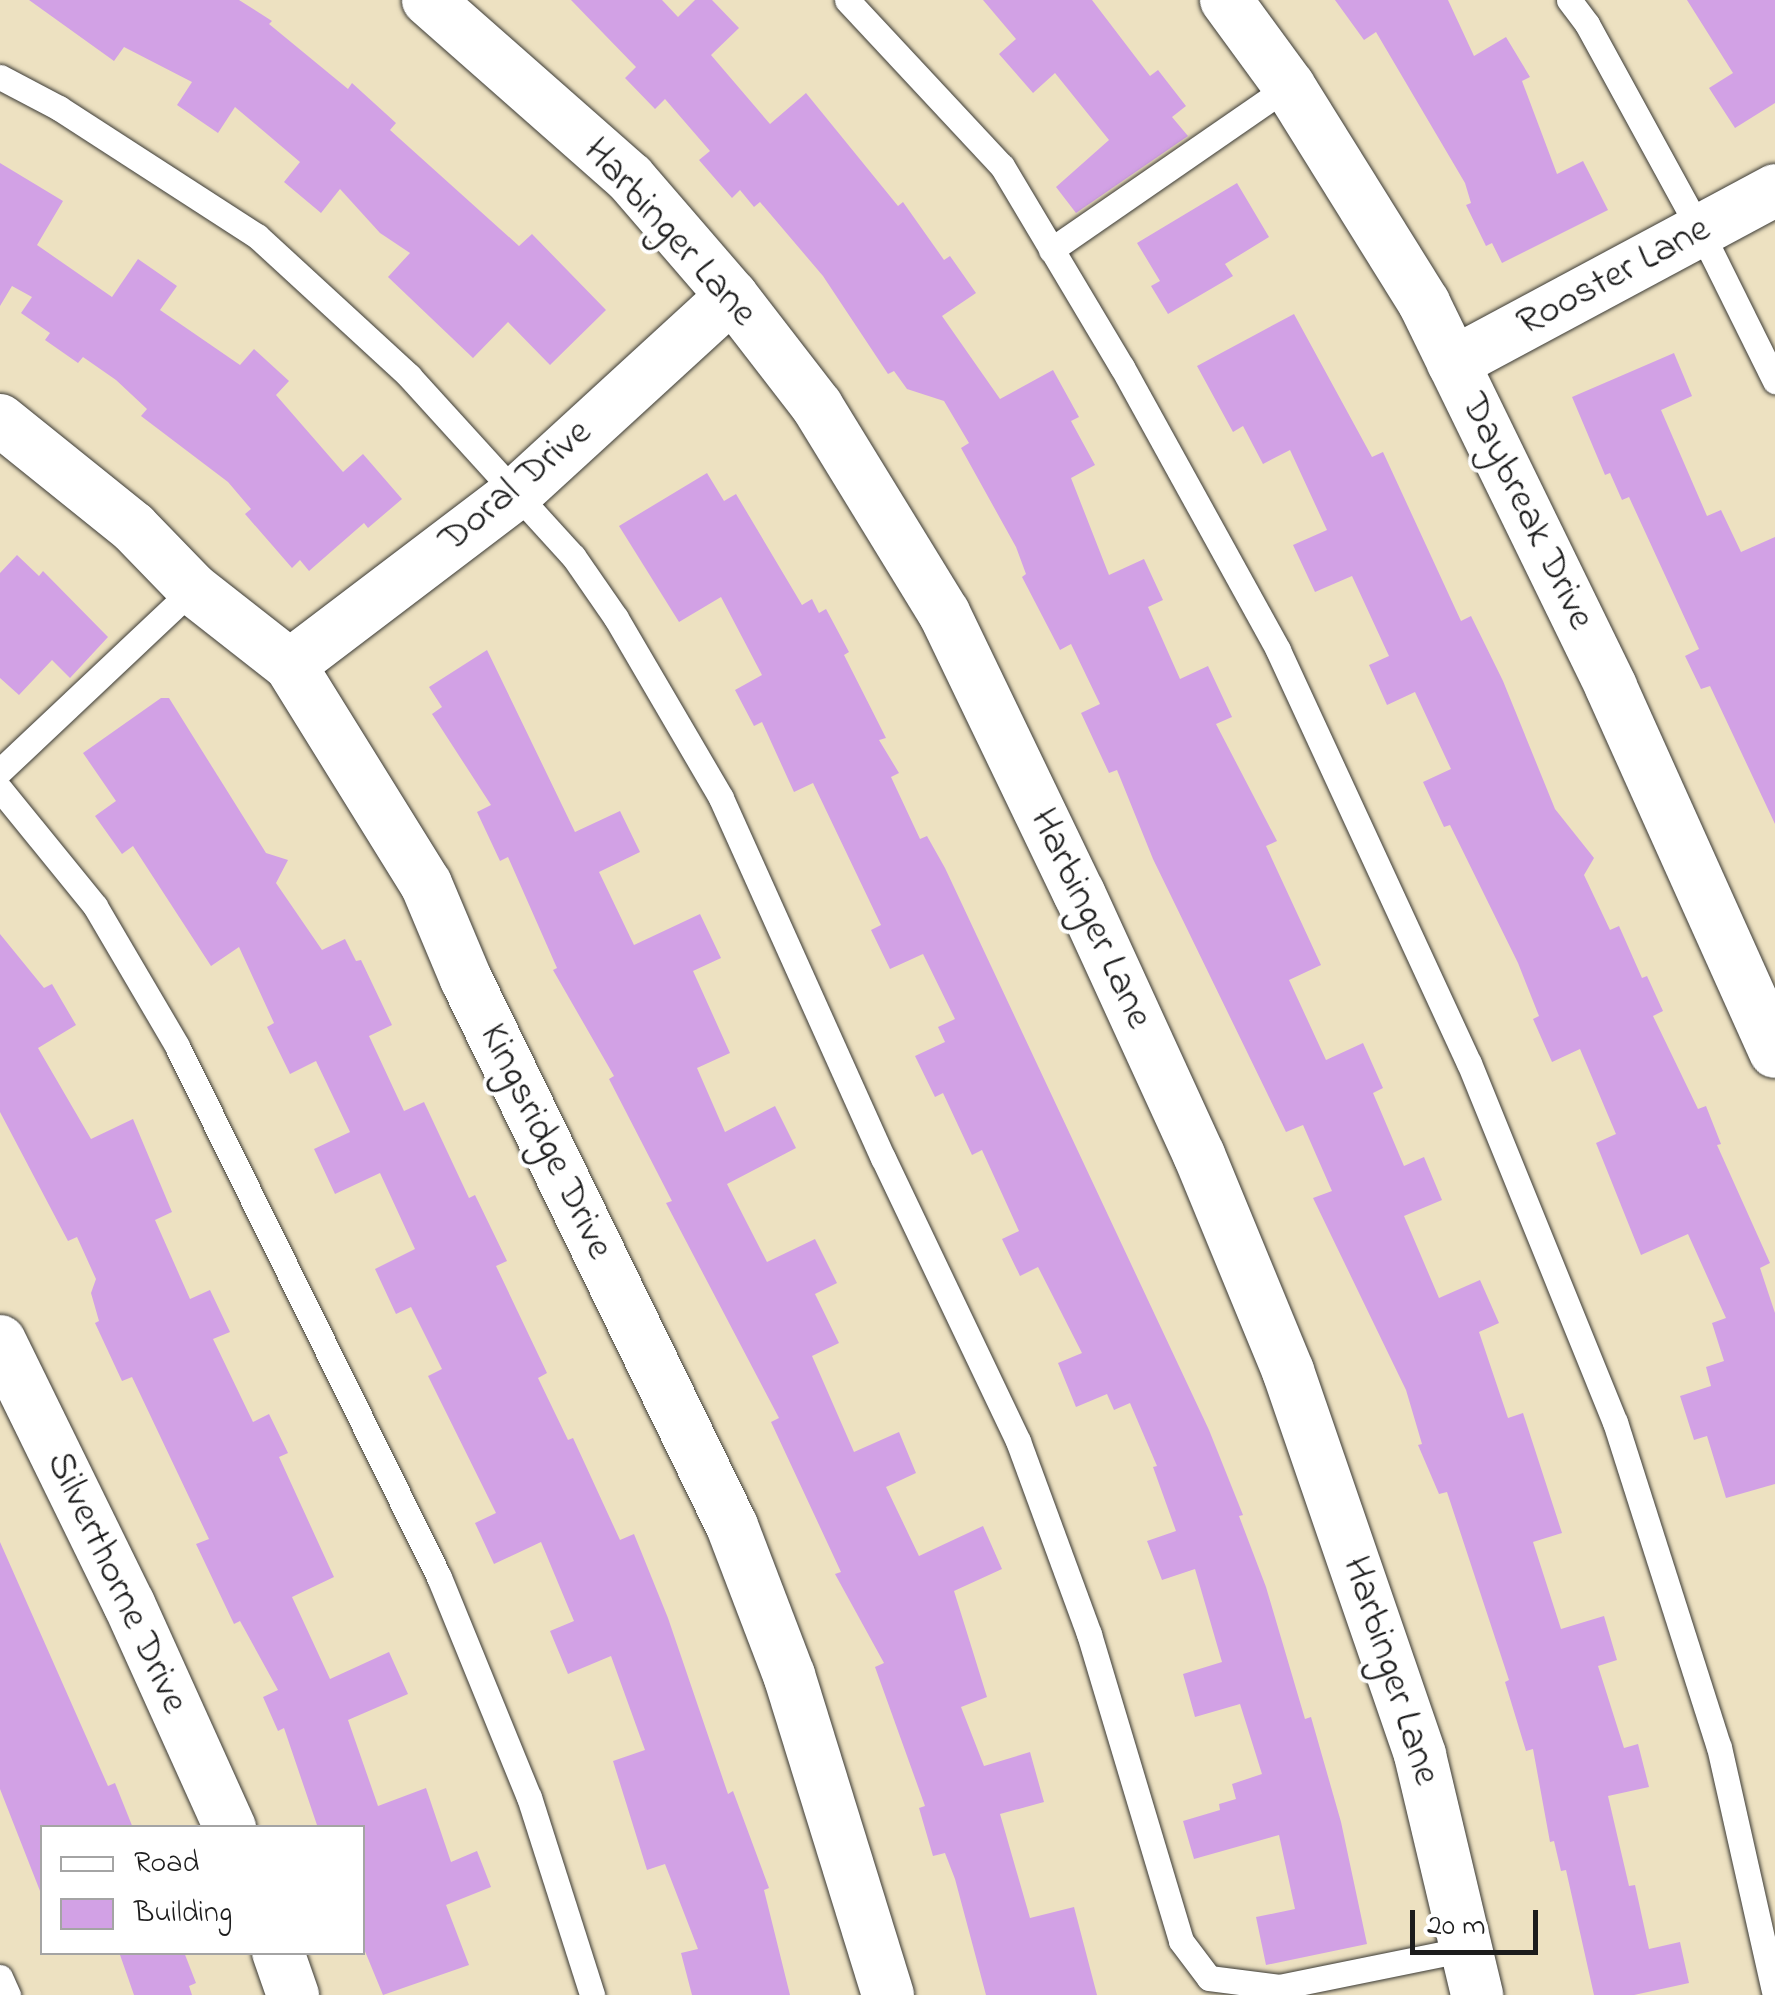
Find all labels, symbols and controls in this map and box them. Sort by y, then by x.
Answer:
street label: Harbinger Lane [572,129,766,337]
street label: Rooster Lane [1509,206,1719,348]
street label: Daybreak Drive [1448,386,1604,638]
street label: Doral Drive [430,409,602,565]
street label: Harbinger Lane [1018,801,1162,1037]
street label: Kingsridge Drive [467,1016,623,1268]
street label: Silverthorne Drive [34,1444,198,1722]
street label: Harbinger Lane [1330,1551,1450,1791]
legend [40,1825,365,1955]
text: Road [134,1842,199,1886]
scale bar [1415,1890,1542,1952]
text: Building [134,1892,232,1936]
text: 20 m [1427,1905,1486,1949]

